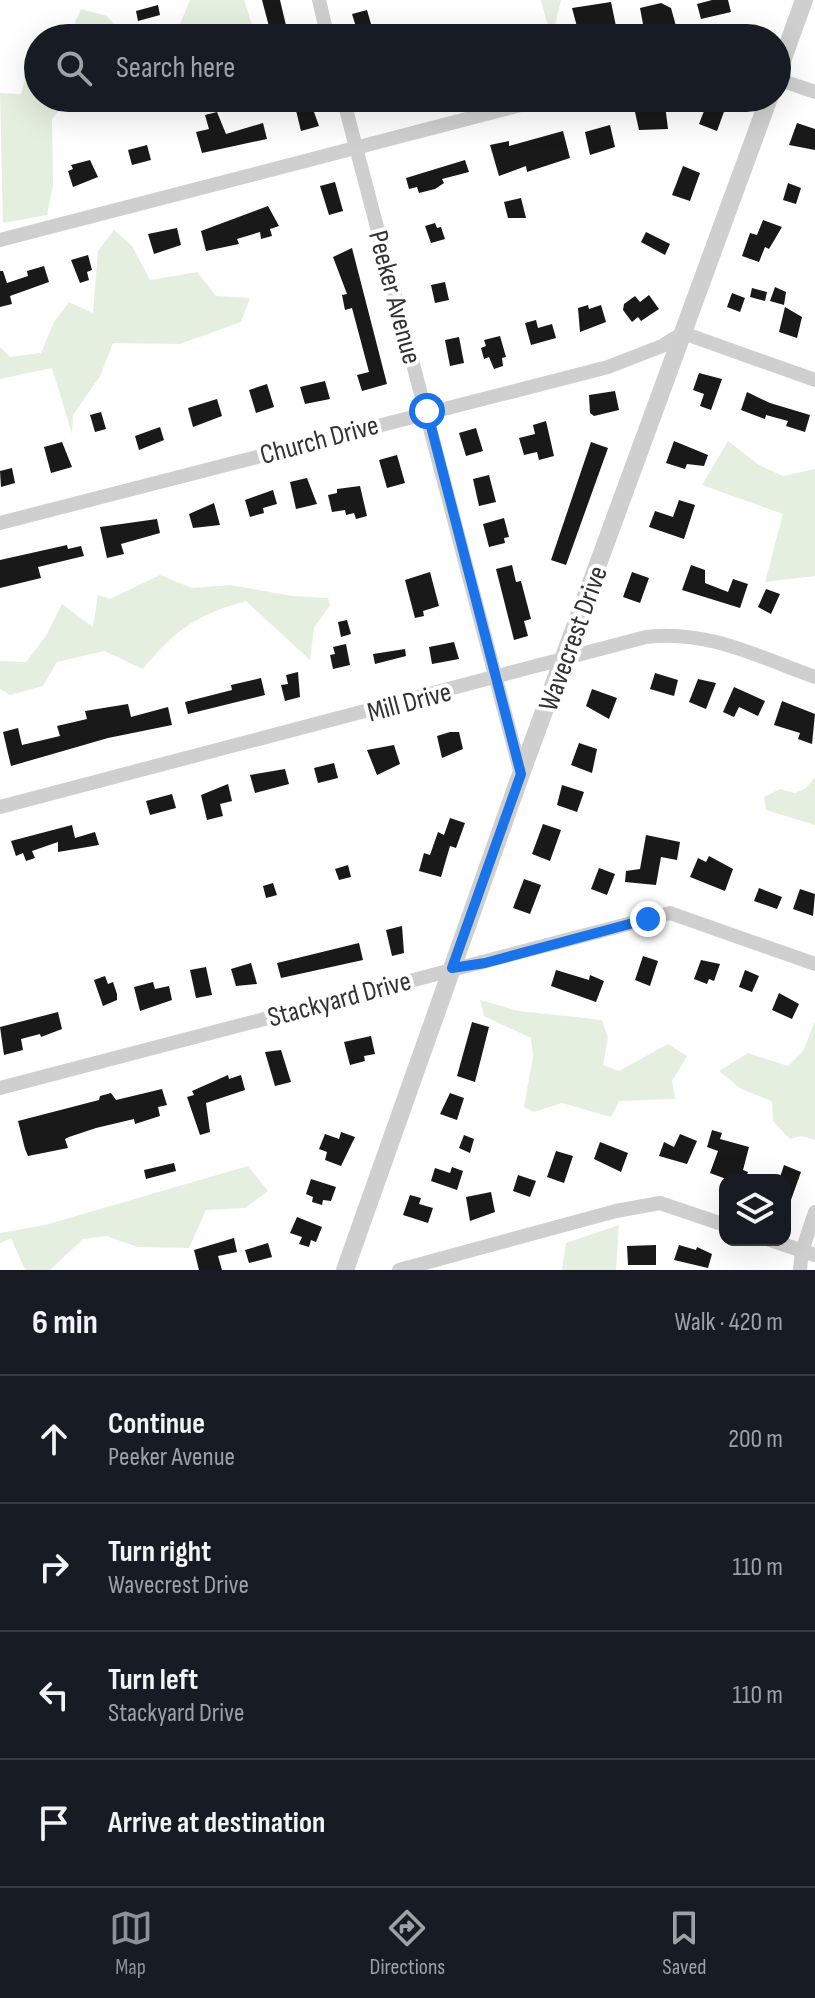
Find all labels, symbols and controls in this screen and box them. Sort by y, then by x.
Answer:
search box [24,24,791,112]
icon: search [52,46,96,90]
text: Search here [116,50,235,86]
street label: Peeker Avenue [361,227,428,368]
route start [409,393,445,429]
street label: Church Drive [256,409,382,472]
street label: Wavecrest Drive [532,562,615,715]
street label: Mill Drive [364,675,455,729]
route end [630,901,666,937]
street label: Stackyard Drive [264,965,415,1034]
map controls [719,1174,791,1246]
button: layers [719,1174,791,1246]
text: 6 min [32,1302,98,1343]
text: Walk · 420 m [674,1307,783,1338]
text: Continue [108,1406,205,1442]
icon: ahead [32,1417,76,1461]
text: 200 m [728,1424,783,1455]
text: Peeker Avenue [108,1442,235,1473]
text: Turn right [108,1534,211,1570]
icon: right [32,1545,76,1589]
text: 110 m [732,1552,783,1583]
text: Wavecrest Drive [108,1570,249,1601]
text: Turn left [108,1662,198,1698]
icon: left [32,1673,76,1717]
text: 110 m [732,1680,783,1711]
text: Stackyard Drive [108,1698,244,1729]
icon: arrive [32,1801,76,1845]
text: Arrive at destination [108,1805,325,1841]
tab: Map [109,1906,153,1981]
tab: Directions [370,1906,445,1981]
tab: Saved [662,1906,706,1981]

